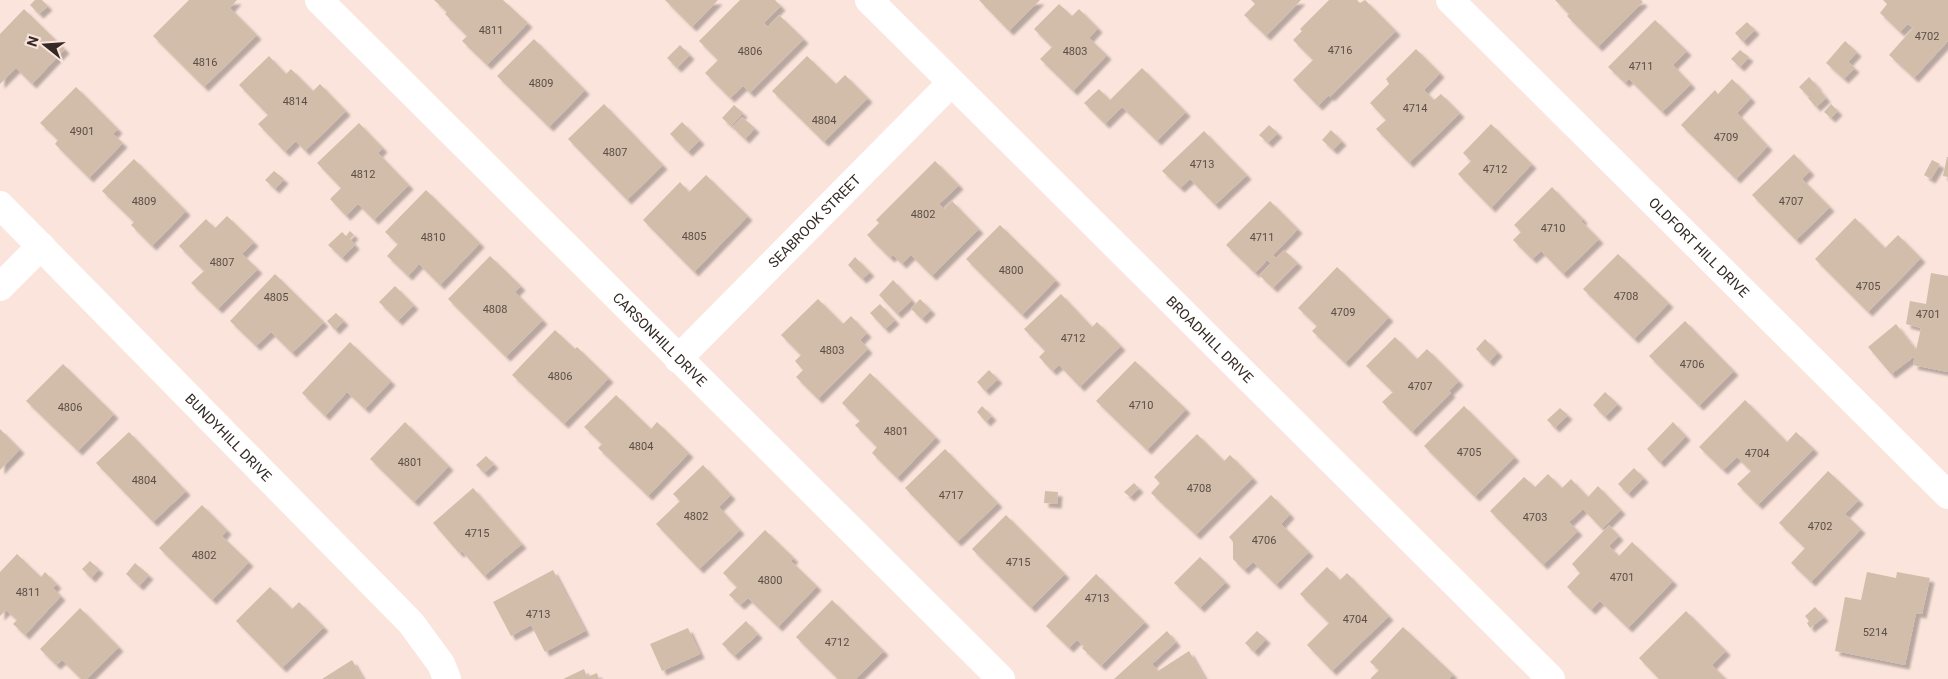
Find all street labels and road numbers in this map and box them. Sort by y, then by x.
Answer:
street label: SEABROOK STREET [765,171,864,271]
street label: OLDFORT HILL DRIVE [1646,194,1752,300]
street label: CARSONHILL DRIVE [610,289,710,389]
street label: BROADHILL DRIVE [1163,293,1257,386]
street label: BUNDYHILL DRIVE [182,390,275,484]

